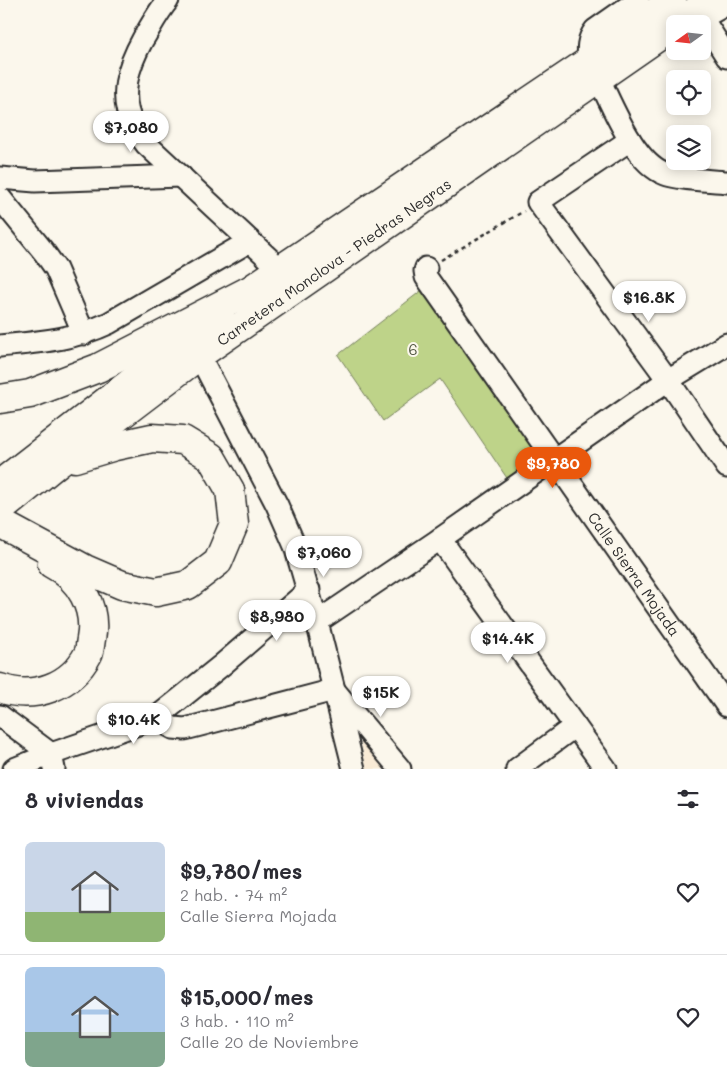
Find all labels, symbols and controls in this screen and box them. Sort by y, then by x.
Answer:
north arrow [666,15,711,60]
map controls [666,15,711,170]
button: locate [666,70,711,115]
pin: $7,080 [90,110,172,153]
text: $7,080 [104,116,158,137]
button: layers [666,125,711,170]
street label: Carretera Monclova - Piedras Negras [213,174,455,350]
pin: $16.8K [608,280,690,323]
text: $16.8K [623,286,675,307]
park label: 6 [408,339,418,359]
pin: $9,780 [512,446,594,489]
text: $9,780 [526,452,580,473]
street label: Calle Sierra Mojada [584,508,685,640]
pin: $7,060 [283,536,365,578]
text: $7,060 [297,541,351,562]
pin: $8,980 [236,600,318,642]
text: $8,980 [250,605,304,626]
pin: $14.4K [467,622,549,664]
text: $14.4K [482,627,534,648]
pin: $15K [351,676,411,718]
text: $15K [363,681,399,702]
pin: $10.4K [93,702,175,745]
text: $10.4K [108,708,160,729]
icon: filters [674,785,702,813]
text: 8 viviendas [25,786,144,813]
text: $9,780/mes [180,857,302,884]
icon: home [65,862,125,922]
icon: heart [674,878,702,906]
text: 2 hab. · 74 m² [180,884,287,905]
text: Calle Sierra Mojada [180,905,337,926]
text: $15,000/mes [180,983,314,1010]
icon: home [65,987,125,1047]
icon: heart [674,1003,702,1031]
text: 3 hab. · 110 m² [180,1010,294,1031]
text: Calle 20 de Noviembre [180,1031,359,1052]

